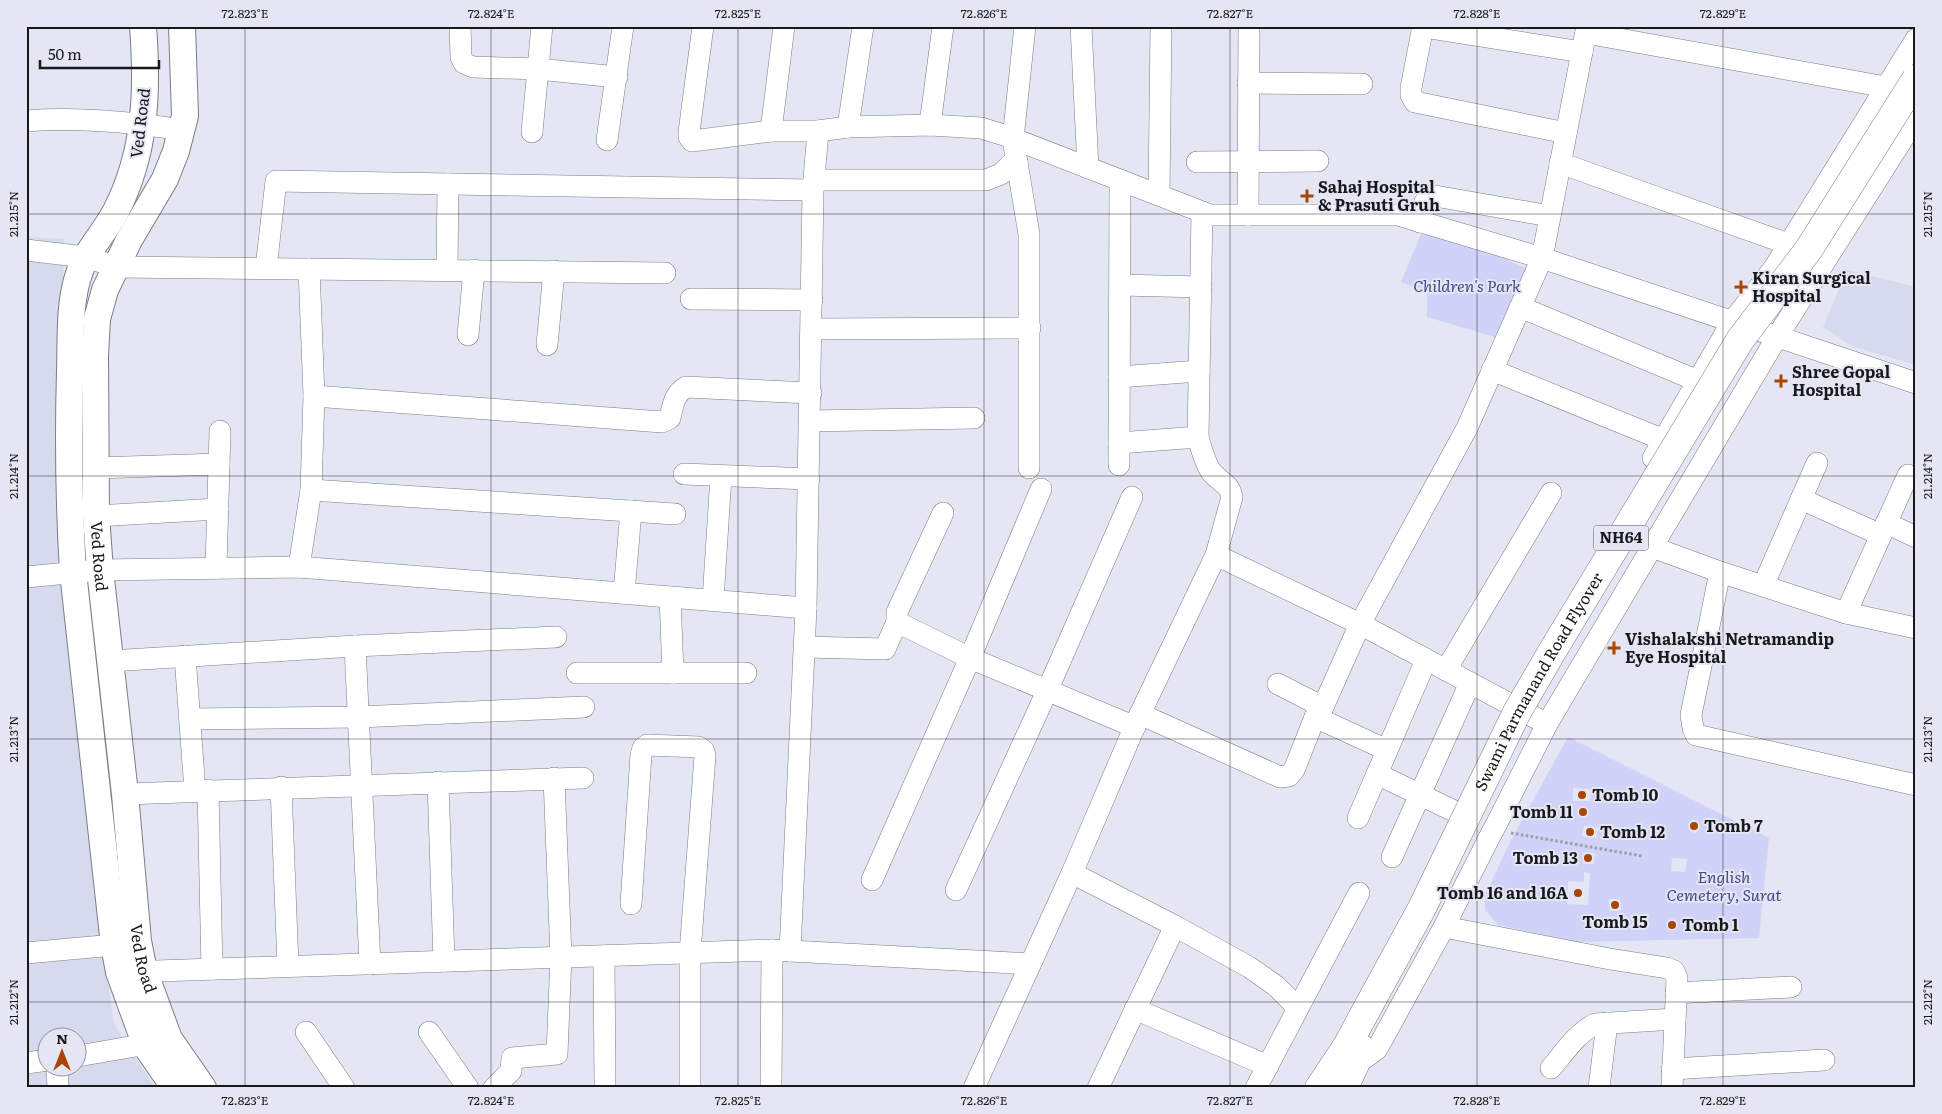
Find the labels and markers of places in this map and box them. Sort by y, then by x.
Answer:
place label: Sahaj Hospital & Prasuti Gruh [1318,174,1440,216]
marker: Sahaj Hospital & Prasuti Gruh [1300,189,1314,203]
place label: Kiran Surgical Hospital [1752,265,1871,307]
marker: Kiran Surgical Hospital [1734,280,1748,294]
place label: Shree Gopal Hospital [1792,359,1890,401]
marker: Shree Gopal Hospital [1774,374,1788,388]
place label: Vishalakshi Netramandip Eye Hospital [1625,626,1834,668]
marker: Vishalakshi Netramandip Eye Hospital [1607,641,1621,655]
place label: Tomb 10 [1592,782,1659,806]
marker: Tomb 10 [1576,789,1588,801]
place label: Tomb 11 [1510,799,1573,823]
marker: Tomb 11 [1577,806,1589,818]
place label: Tomb 7 [1704,813,1763,837]
place label: Tomb 12 [1600,819,1666,843]
marker: Tomb 7 [1688,820,1700,832]
marker: Tomb 12 [1584,826,1596,838]
place label: Tomb 13 [1512,845,1578,869]
marker: Tomb 13 [1582,852,1594,864]
place label: Tomb 16 and 16A [1437,880,1568,904]
marker: Tomb 16 and 16A [1572,887,1584,899]
marker: Tomb 15 [1609,899,1621,911]
place label: Tomb 15 [1582,909,1648,933]
place label: Tomb 1 [1682,912,1739,936]
marker: Tomb 1 [1666,919,1678,931]

